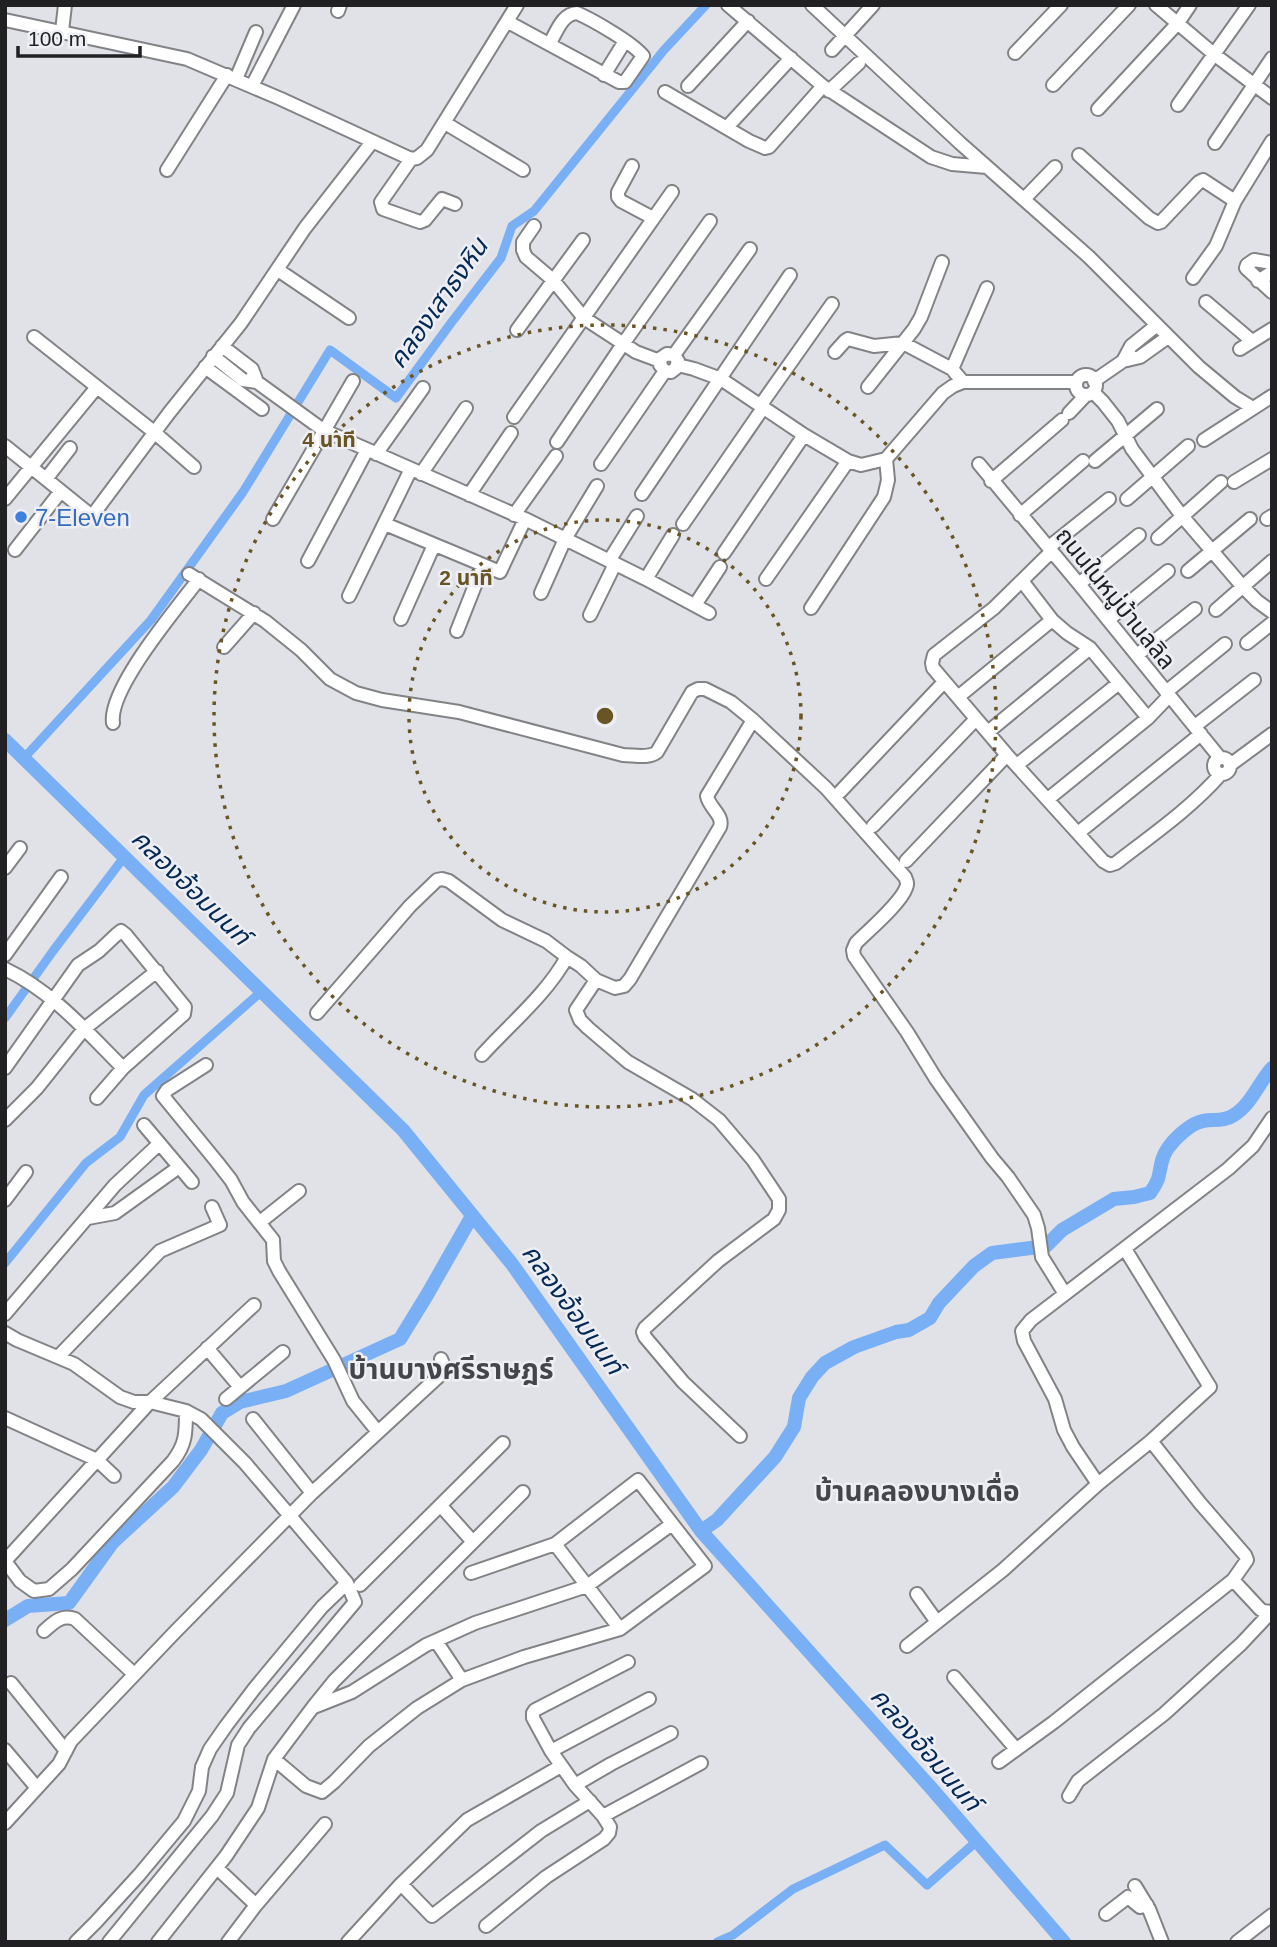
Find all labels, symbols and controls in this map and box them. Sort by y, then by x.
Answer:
scale bar [18,14,140,58]
text: 100 m [28,27,86,50]
water label: คลองเสาธงหิน [382,231,495,374]
text: 4 นาที [302,428,356,451]
place label: 7-Eleven [35,504,130,531]
marker: 7-Eleven [13,509,29,525]
street label: ถนนในหมู่บ้านลลิล [1049,522,1181,675]
text: 2 นาที [439,566,493,589]
centre of rings [593,704,617,728]
water label: คลองอ้อมนนท์ [125,823,260,954]
water label: คลองอ้อมนนท์ [516,1238,633,1384]
district label: บ้านบางศรีราษฎร์ [349,1354,554,1385]
district label: บ้านคลองบางเดื่อ [814,1471,1020,1507]
water label: คลองอ้อมนนท์ [864,1681,991,1820]

